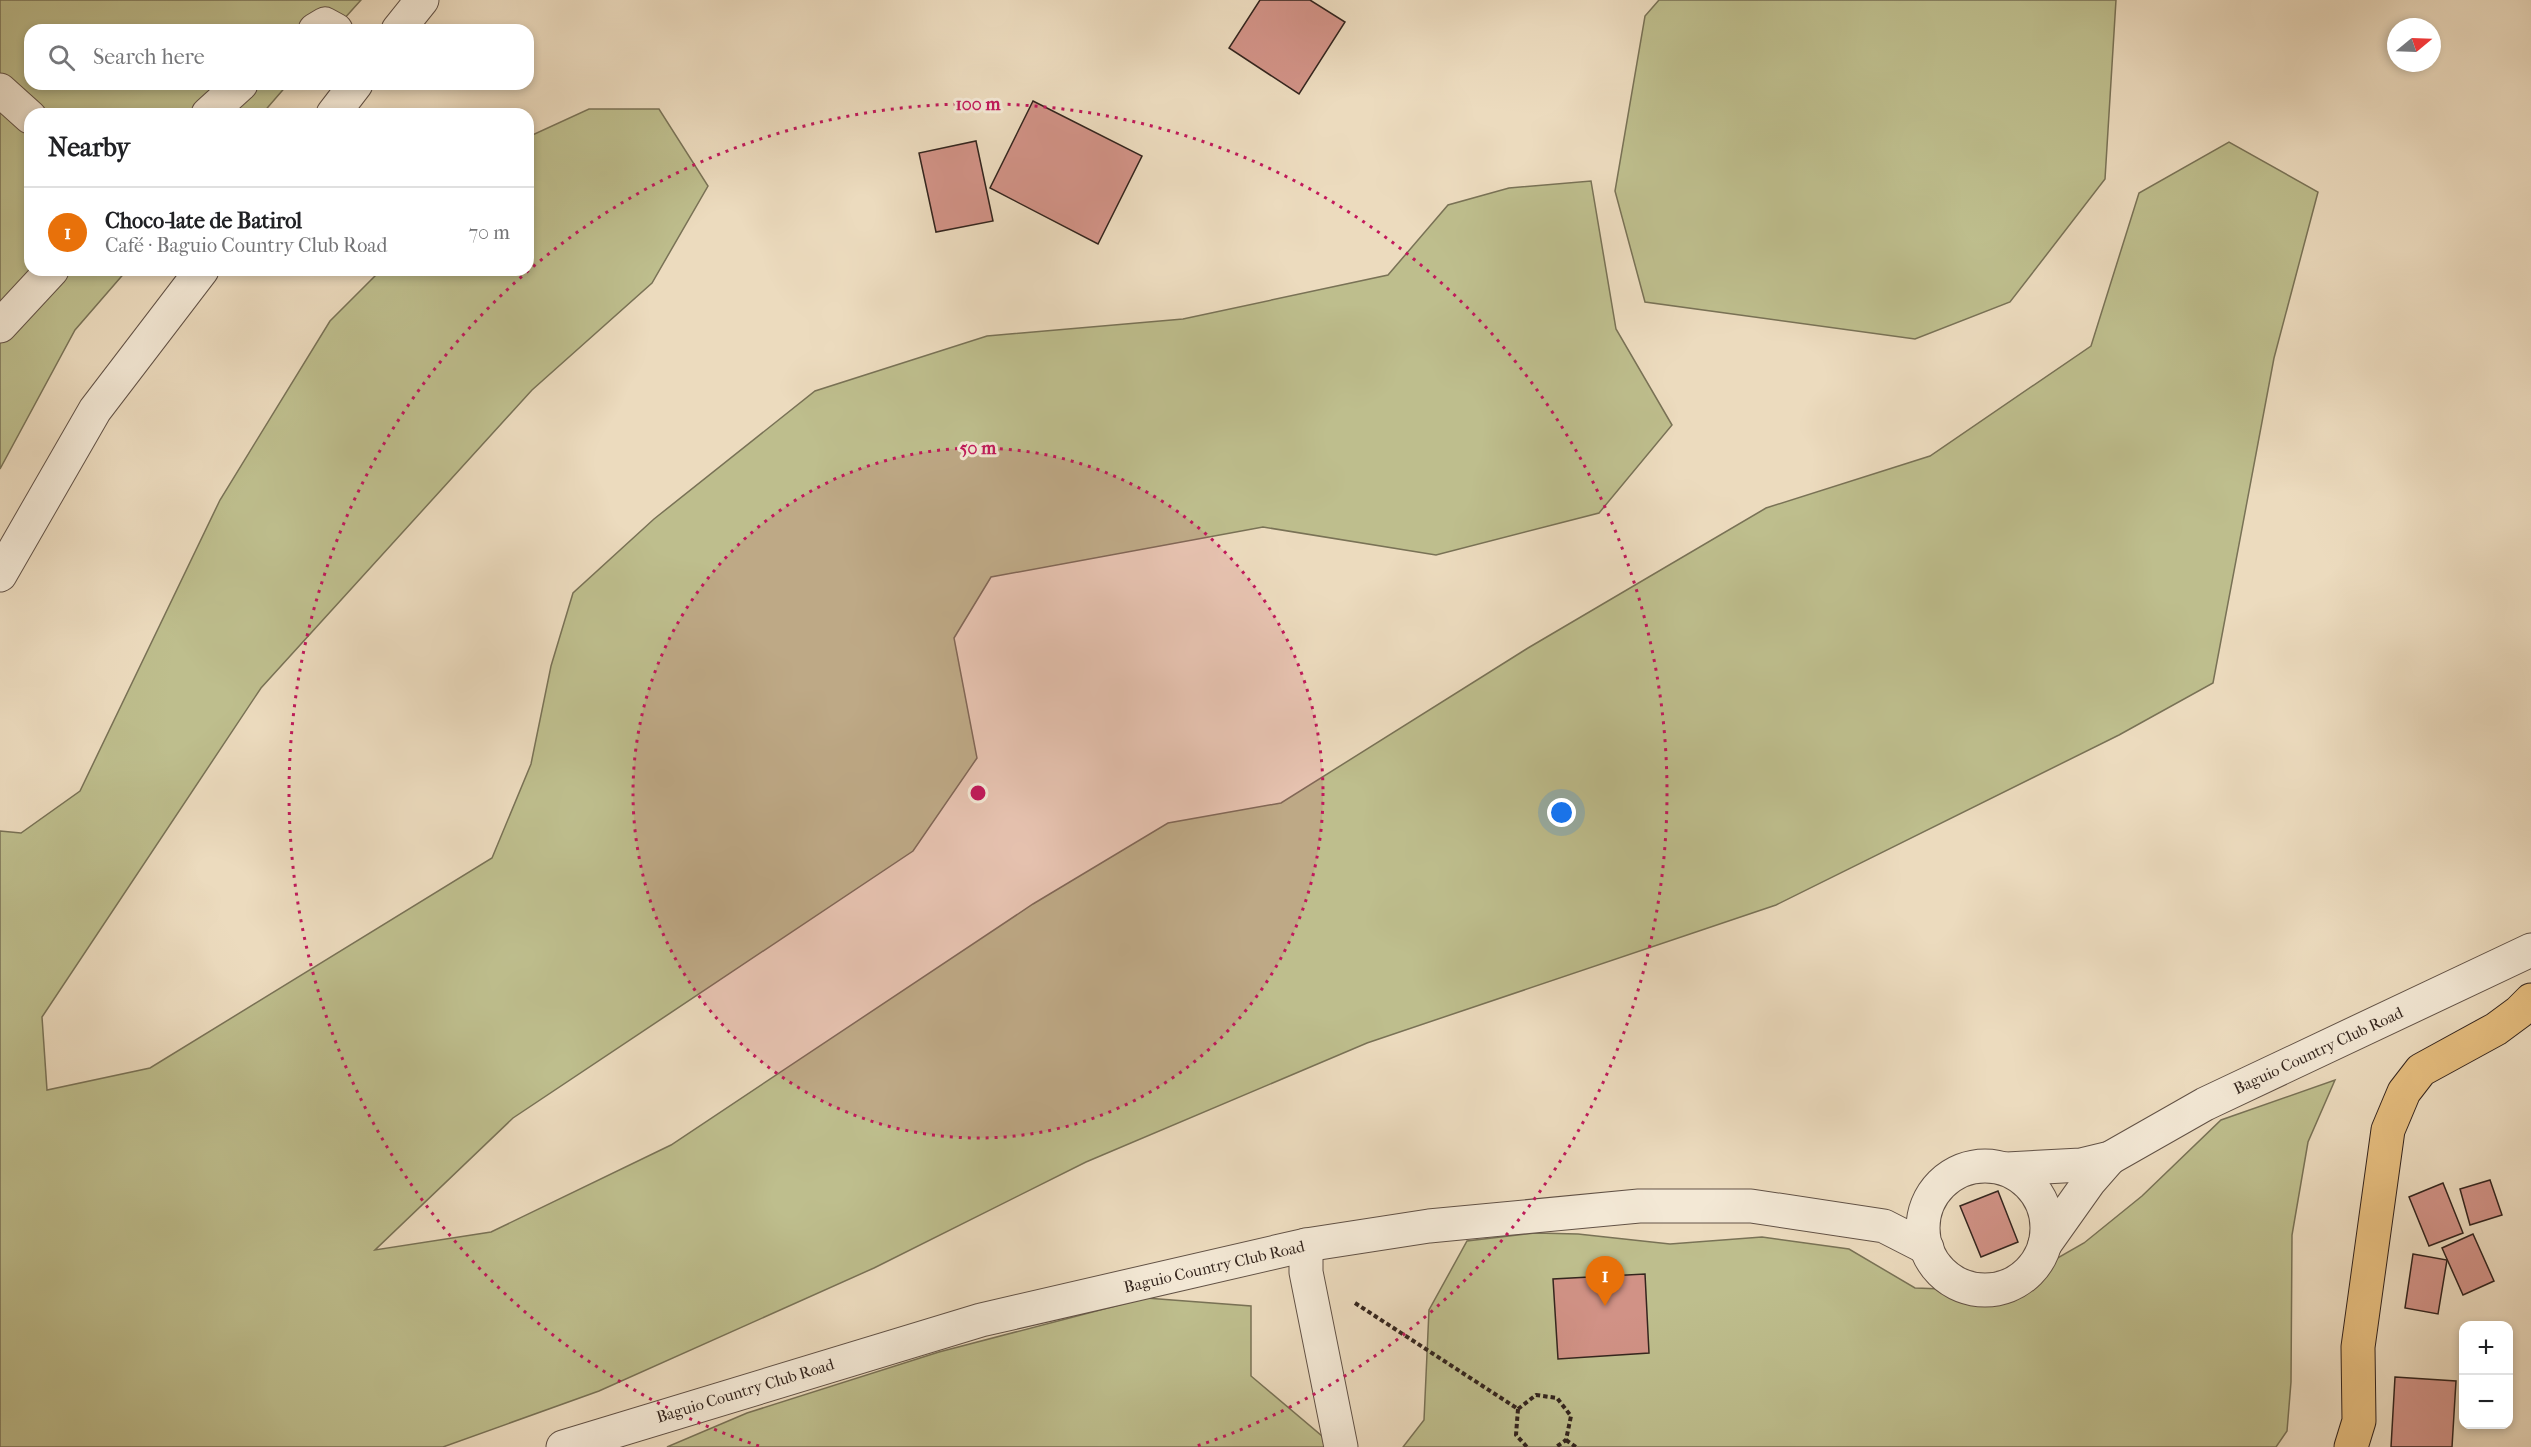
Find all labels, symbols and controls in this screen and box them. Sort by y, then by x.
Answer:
north arrow [2387,18,2441,72]
search box [24,24,534,90]
icon: search [45,41,78,74]
text: Search here [93,44,205,70]
text: 100 m [955,94,1002,115]
text: Nearby [48,132,130,163]
text: Choco-late de Batirol [105,208,302,234]
text: 1 [64,221,71,244]
text: 70 m [468,221,510,244]
text: Café · Baguio Country Club Road [105,234,387,257]
text: 50 m [960,438,997,459]
centre of rings [968,783,988,803]
your location [1547,798,1576,827]
street label: Baguio Country Club Road [2230,1003,2406,1098]
street label: Baguio Country Club Road [1122,1236,1307,1297]
pin: 1 [1586,1256,1624,1306]
map controls [2459,1321,2513,1429]
button: + [2459,1321,2513,1375]
street label: Baguio Country Club Road [654,1354,837,1427]
button: − [2459,1375,2513,1429]

